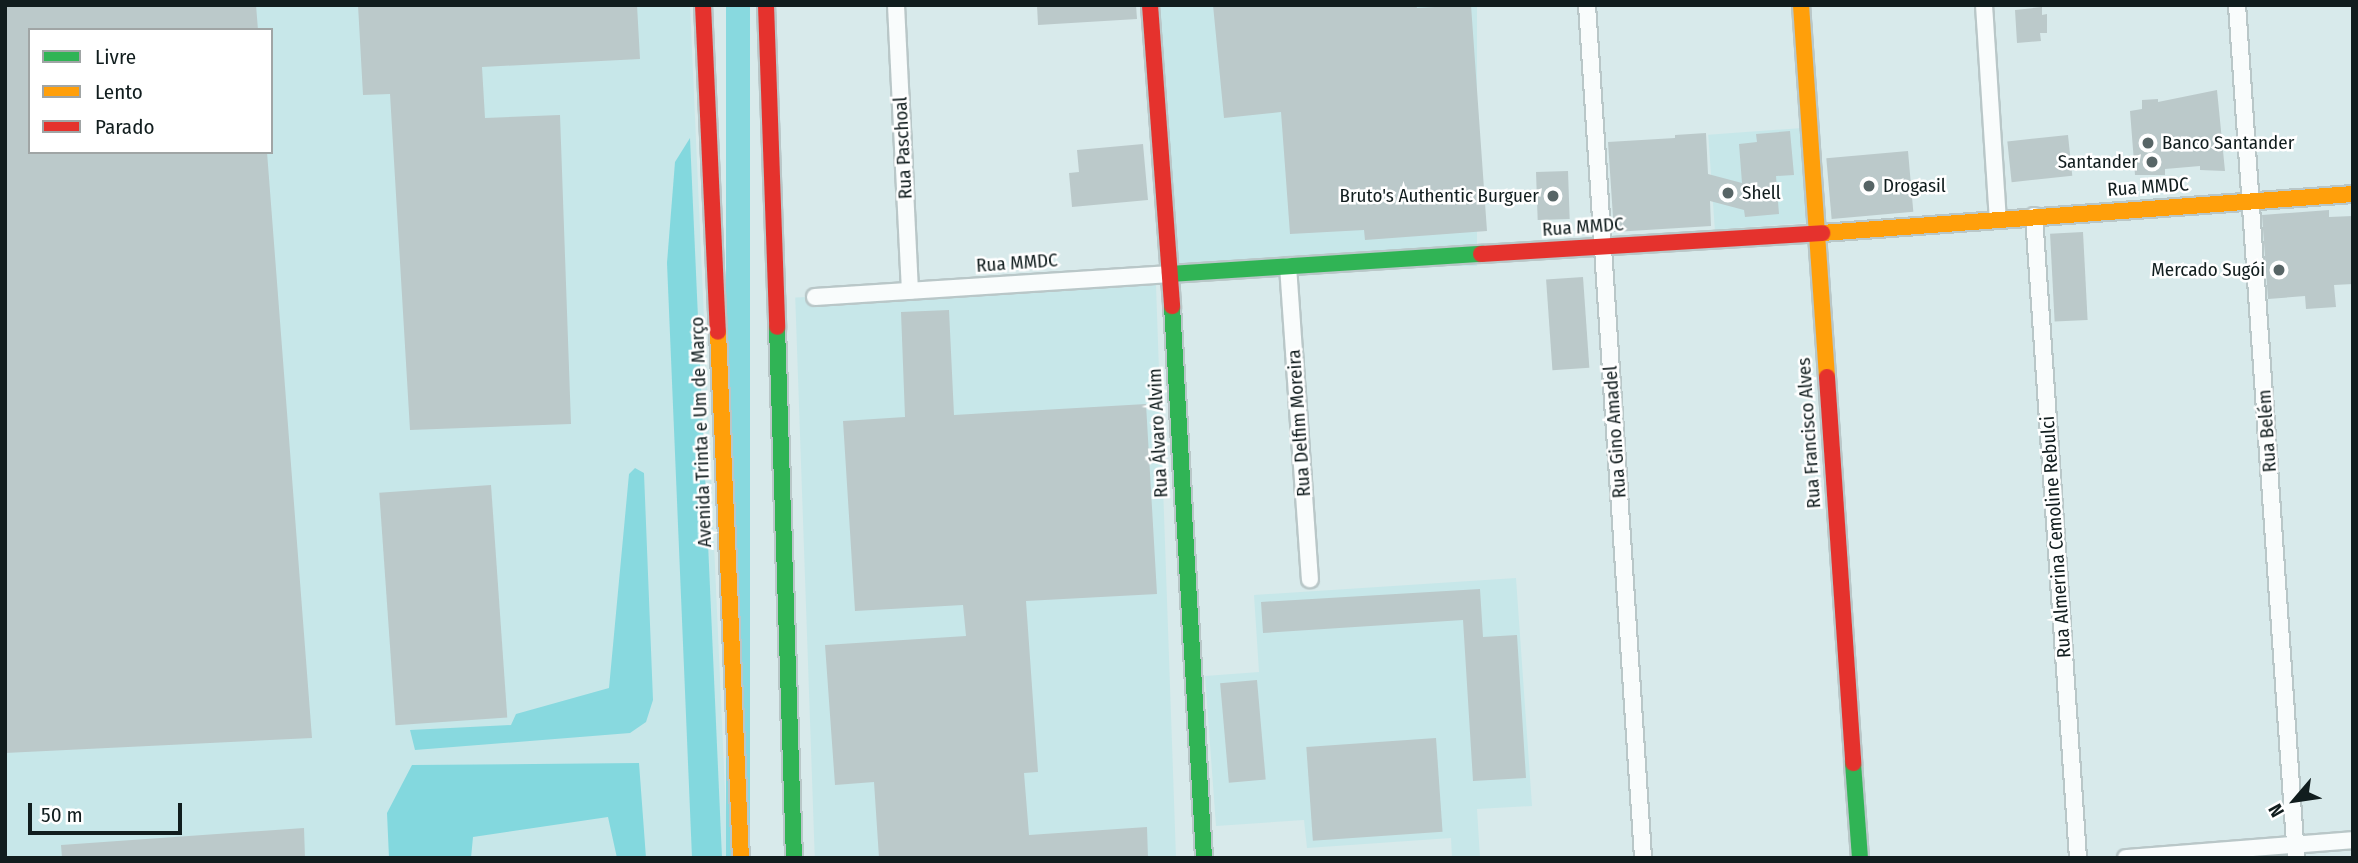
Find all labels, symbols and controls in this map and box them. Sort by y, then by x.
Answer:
legend [28,28,273,154]
text: Livre [95,44,136,70]
text: Lento [95,79,143,105]
street label: Rua Paschoal [889,96,917,200]
text: Parado [95,114,154,140]
place label: Banco Santander [2162,132,2294,154]
marker: Banco Santander [2140,135,2156,151]
place label: Santander [2058,151,2138,173]
marker: Santander [2144,154,2160,170]
street label: Rua MMDC [2106,173,2190,201]
place label: Drogasil [1883,175,1946,197]
marker: Drogasil [1861,178,1877,194]
place label: Shell [1742,182,1781,204]
place label: Bruto's Authentic Burguer [1340,185,1539,207]
marker: Shell [1720,185,1736,201]
marker: Bruto's Authentic Burguer [1545,188,1561,204]
street label: Rua MMDC [1541,213,1625,241]
street label: Rua MMDC [975,249,1059,277]
place label: Mercado Sugói [2151,259,2265,281]
marker: Mercado Sugói [2271,262,2287,278]
street label: Avenida Trinta e Um de Março [686,316,716,548]
street label: Rua Delfim Moreira [1282,349,1316,497]
street label: Rua Francisco Alves [1792,357,1826,509]
street label: Rua Gino Amadel [1599,365,1631,499]
street label: Rua Álvaro Alvim [1143,368,1173,498]
street label: Rua Belém [2253,389,2281,473]
street label: Rua Almerina Cemoline Rebulci [2036,415,2076,659]
north arrow [2260,765,2330,835]
scale bar [32,790,186,834]
text: N [2263,800,2289,821]
text: 50 m [41,802,83,828]

